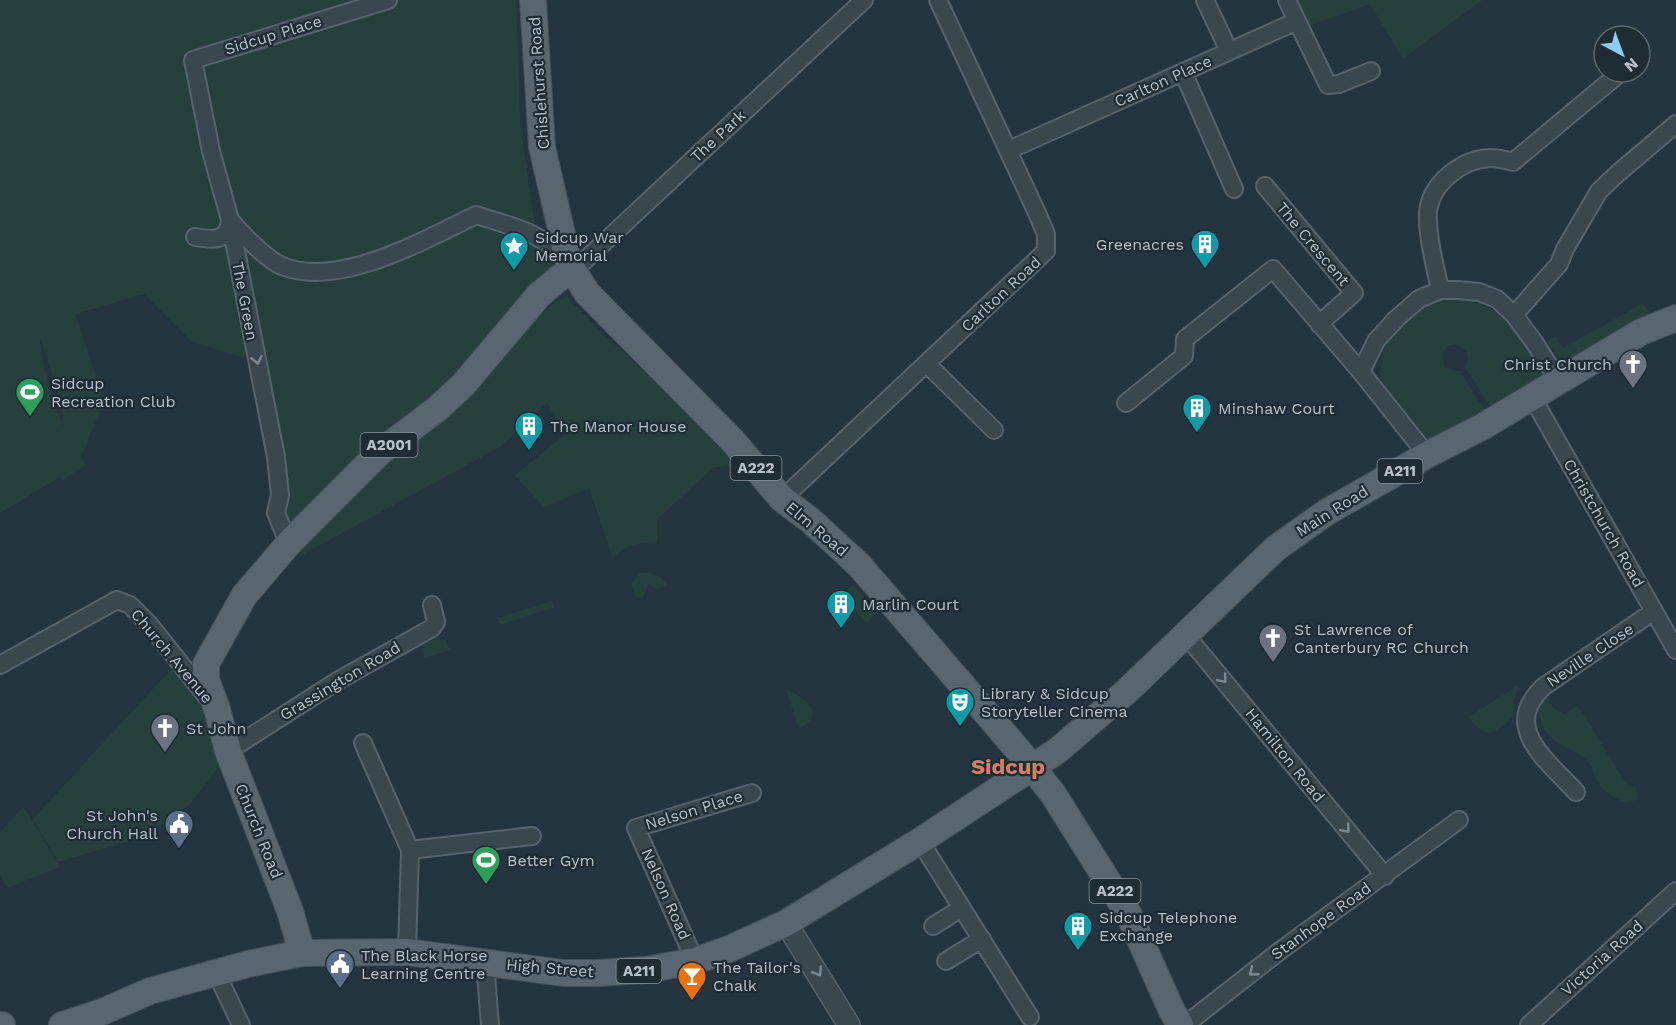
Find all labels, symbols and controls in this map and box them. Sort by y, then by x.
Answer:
street label: Sidcup Place [222,11,324,59]
street label: Chislehurst Road [525,16,553,150]
north arrow [1592,24,1652,84]
street label: Carlton Place [1111,51,1215,111]
text: N [1621,54,1642,76]
street label: The Park [687,106,749,166]
street label: The Crescent [1272,198,1354,290]
place label: Sidcup War Memorial [535,228,624,265]
building icon: Greenacres [1189,228,1221,270]
place icon: Sidcup War Memorial [498,230,530,272]
place label: Greenacres [1096,235,1184,254]
street label: Carlton Road [957,252,1045,336]
street label: The Green [228,260,262,342]
church icon: Christ Church [1617,348,1649,390]
one-way arrow [250,355,263,365]
place label: Christ Church [1504,355,1612,374]
place label: Sidcup Recreation Club [51,374,176,411]
sports icon: Sidcup Recreation Club [14,376,46,418]
building icon: Minshaw Court [1181,392,1213,434]
place label: Minshaw Court [1218,399,1335,418]
building icon: The Manor House [513,410,545,452]
place label: The Manor House [550,417,686,436]
road number: A2001 [360,433,418,457]
street label: Christchurch Road [1559,455,1649,591]
road number: A222 [730,456,782,480]
road number: A211 [1378,459,1422,483]
street label: Main Road [1292,481,1372,541]
street label: Elm Road [782,498,852,560]
building icon: Marlin Court [825,588,857,630]
place label: Marlin Court [862,595,959,614]
street label: Church Avenue [127,605,217,707]
street label: Neville Close [1543,619,1637,691]
place label: St Lawrence of Canterbury RC Church [1294,620,1469,657]
church icon: St Lawrence of Canterbury RC Church [1257,622,1289,664]
street label: Grassington Road [276,638,404,724]
one-way arrow [1215,672,1226,683]
place label: Library & Sidcup Storyteller Cinema [981,684,1128,721]
theatre icon: Library & Sidcup Storyteller Cinema [944,686,976,728]
street label: Hamilton Road [1241,704,1329,806]
church icon: St John [149,712,181,754]
place label: St John [186,719,246,738]
district label: Sidcup [971,754,1045,779]
street label: Church Road [231,781,287,881]
street label: Nelson Place [643,786,745,834]
place label: St John's Church Hall [66,806,158,843]
public building icon: St John's Church Hall [163,808,195,850]
one-way arrow [1339,823,1350,834]
sports icon: Better Gym [470,844,502,886]
street label: Nelson Road [637,845,695,943]
place label: Better Gym [507,851,595,870]
street label: Stanhope Road [1267,878,1375,964]
road number: A222 [1090,879,1140,903]
place label: Sidcup Telephone Exchange [1099,908,1237,945]
building icon: Sidcup Telephone Exchange [1062,910,1094,952]
street label: Victoria Road [1557,916,1647,1000]
place label: The Black Horse Learning Centre [361,946,488,983]
public building icon: The Black Horse Learning Centre [324,948,356,990]
street label: High Street [505,955,595,981]
place label: The Tailor's Chalk [713,958,801,995]
road number: A211 [616,959,662,983]
bar icon: The Tailor's Chalk [676,960,708,1002]
one-way arrow [1249,965,1260,976]
one-way arrow [810,966,822,976]

